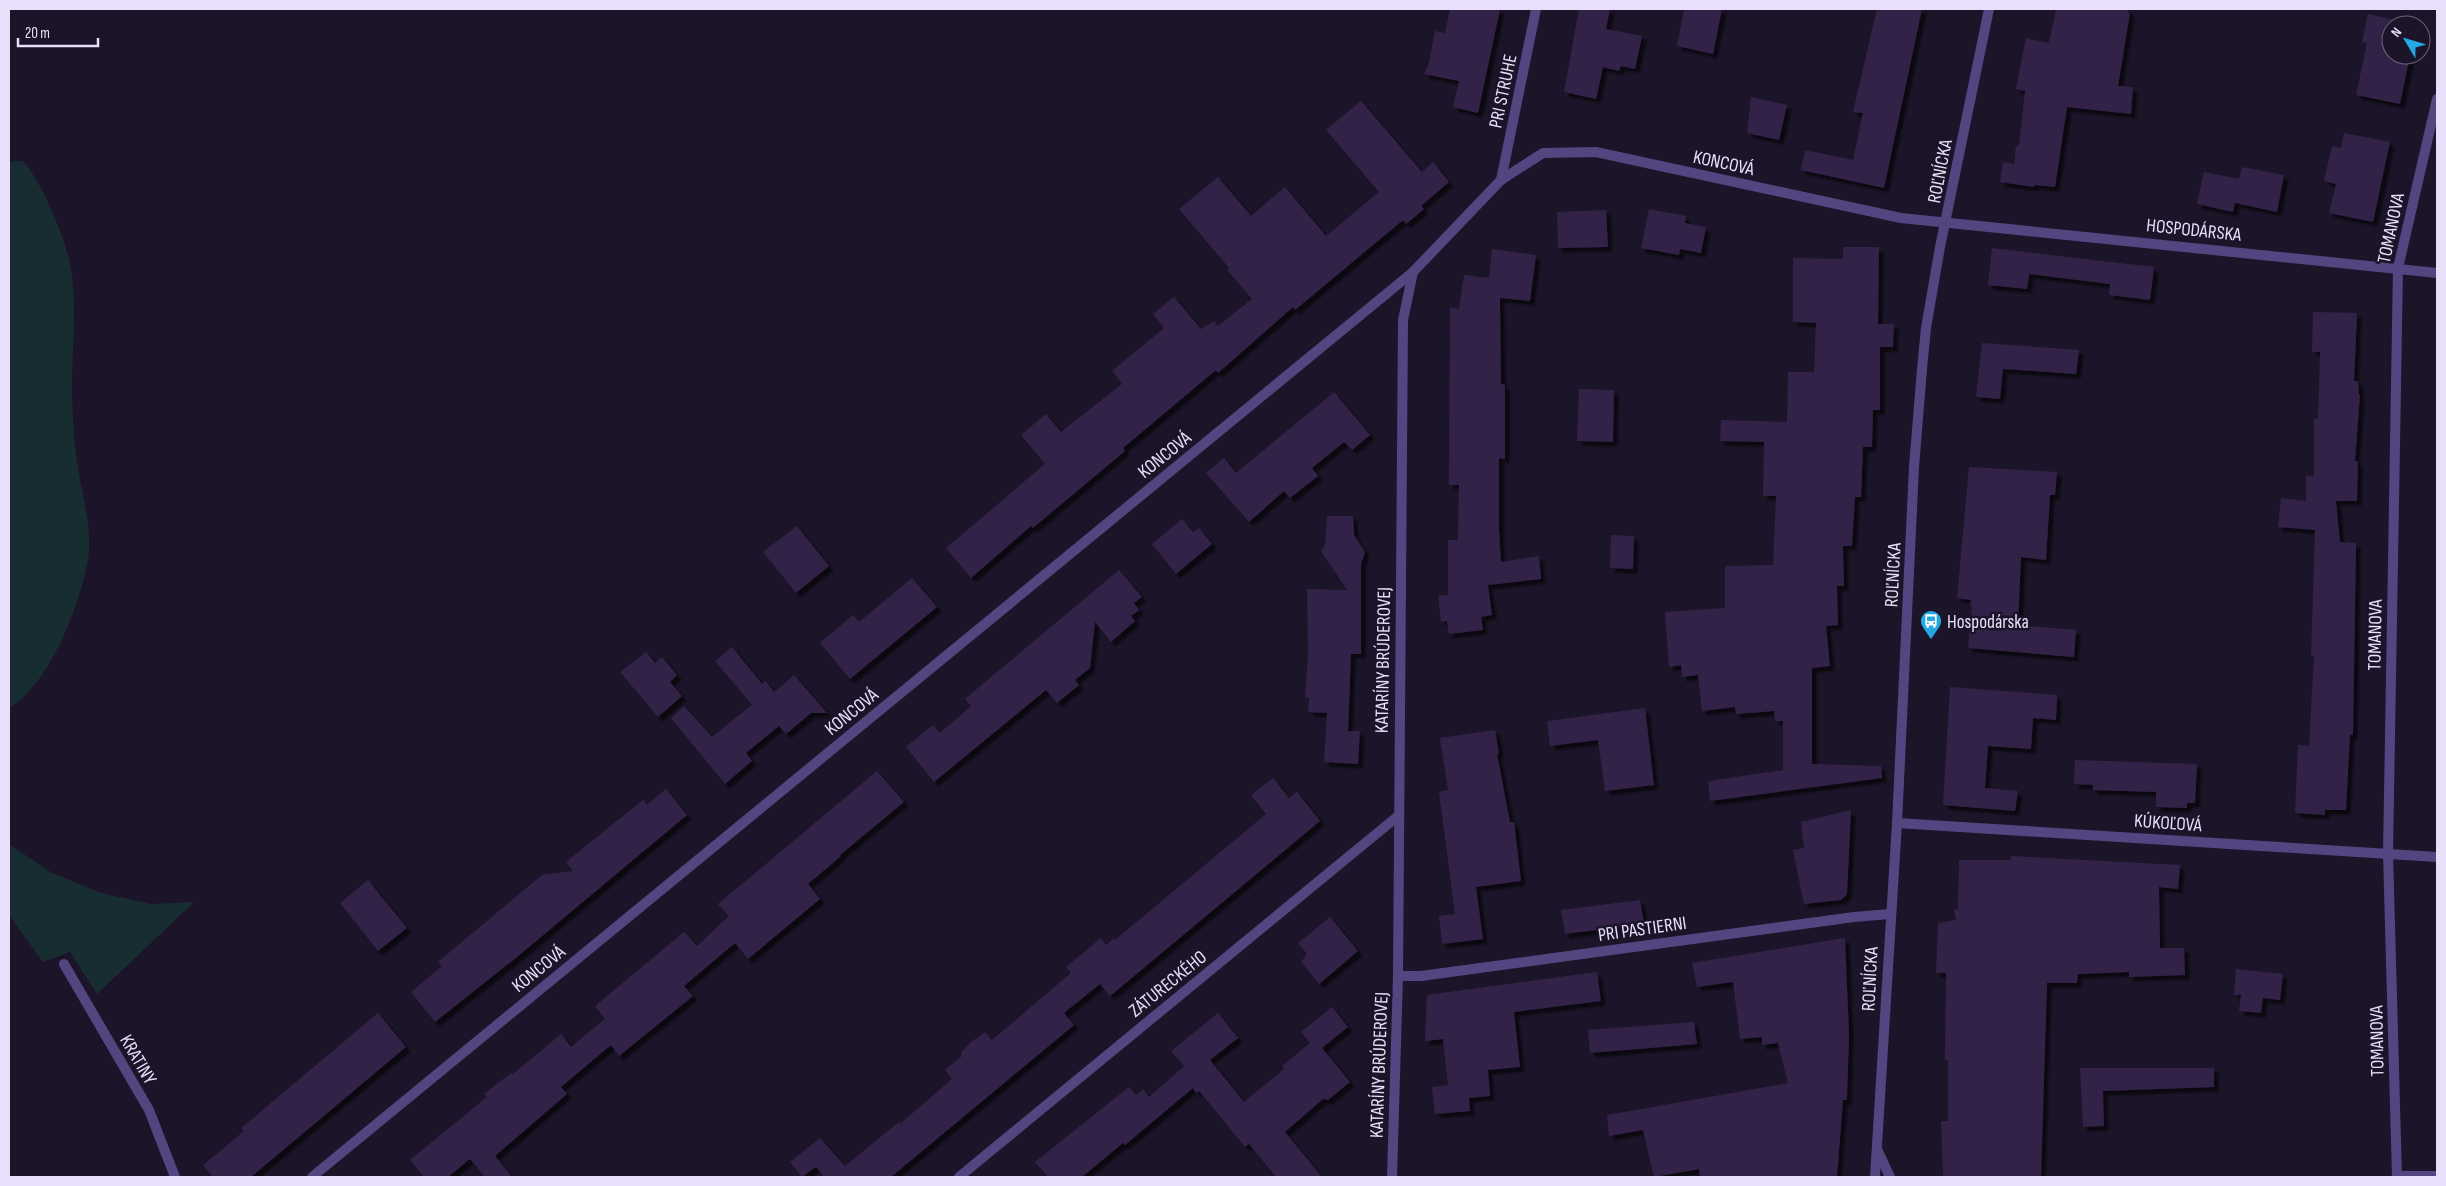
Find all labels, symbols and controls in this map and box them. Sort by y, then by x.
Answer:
scale bar [18,15,98,47]
north arrow [2381,15,2431,65]
text: 20 m [25,24,50,43]
text: N [2387,24,2405,40]
street label: PRI STRUHE [1484,52,1523,130]
street label: ROĽNÍCKA [1923,137,1958,205]
street label: KONCOVÁ [1691,146,1757,181]
street label: TOMANOVA [2373,190,2410,266]
street label: HOSPODÁRSKA [2145,214,2243,247]
street label: KONCOVÁ [1134,426,1197,484]
street label: ROĽNÍCKA [1880,541,1907,608]
street label: KATARÍNY BRÚDEROVEJ [1371,587,1396,733]
street label: TOMANOVA [2363,598,2388,671]
bus stop icon: Hospodárska [1919,609,1943,640]
place label: Hospodárska [1947,611,2029,634]
street label: KONCOVÁ [821,683,884,741]
street label: KÚKOĽOVÁ [2133,810,2203,837]
street label: PRI PASTIERNI [1597,912,1688,947]
street label: KONCOVÁ [508,940,571,998]
street label: ROĽNÍCKA [1857,945,1884,1012]
street label: ZÁTURECKÉHO [1124,946,1211,1022]
street label: KATARÍNY BRÚDEROVEJ [1365,992,1394,1138]
street label: TOMANOVA [2365,1004,2390,1077]
street label: KRATINY [114,1031,161,1089]

